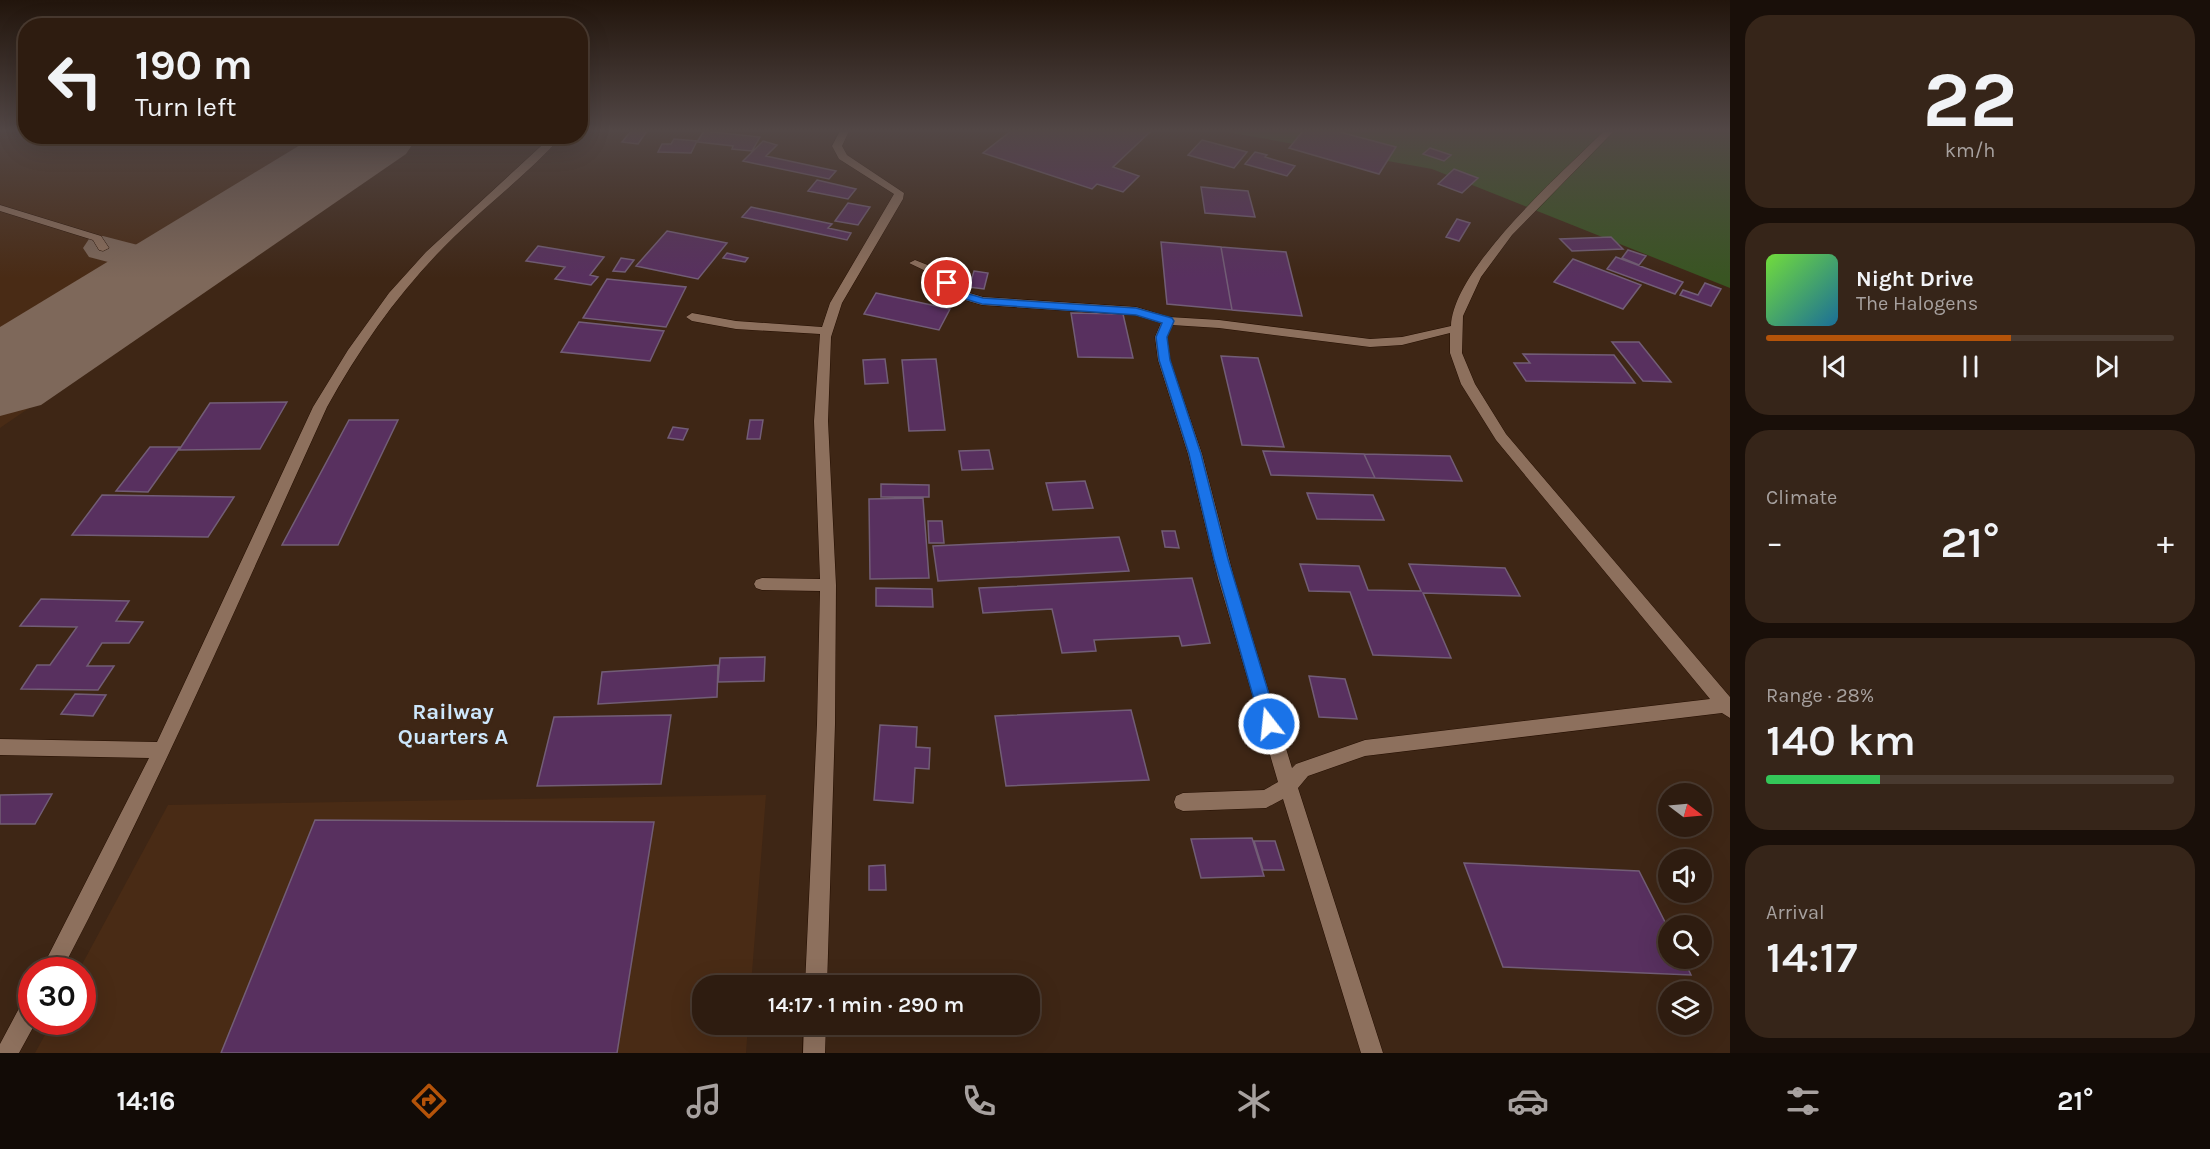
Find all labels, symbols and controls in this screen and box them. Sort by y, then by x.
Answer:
text: 190 m [135,40,253,90]
icon: left [36,42,114,120]
text: 22 [1923,54,2017,146]
text: Turn left [135,91,236,123]
text: km/h [1945,139,1995,162]
pin [921,257,972,308]
icon: arrive [930,266,963,299]
text: Night Drive [1856,266,1974,292]
text: The Halogens [1856,292,1978,315]
icon: previous [1818,350,1851,383]
icon: pause [1954,350,1987,383]
icon: next [2090,350,2123,383]
text: Climate [1766,486,1837,509]
text: 21° [1940,516,2000,568]
text: − [1766,523,1783,561]
text: + [2157,523,2174,561]
text: Range · 28% [1766,684,1874,707]
position arrow [1237,692,1301,756]
district label: Railway Quarters A [398,699,508,750]
text: 140 km [1766,714,1916,766]
north arrow [1658,783,1712,837]
map controls [1658,783,1712,1035]
button: sound [1658,849,1712,903]
text: Arrival [1766,901,1825,924]
button: search [1658,915,1712,969]
text: 14:17 [1766,931,1858,983]
speed limit sign: 30 [18,957,96,1035]
button: layers [1658,981,1712,1035]
text: 14:17 · 1 min · 290 m [768,992,964,1018]
icon: directions [408,1080,450,1122]
icon: music [683,1080,725,1122]
icon: phone [958,1080,1000,1122]
icon: climate [1233,1080,1275,1122]
icon: car [1507,1080,1549,1122]
icon: filters [1782,1080,1824,1122]
text: 14:16 [116,1085,175,1117]
text: 21° [2057,1085,2094,1117]

